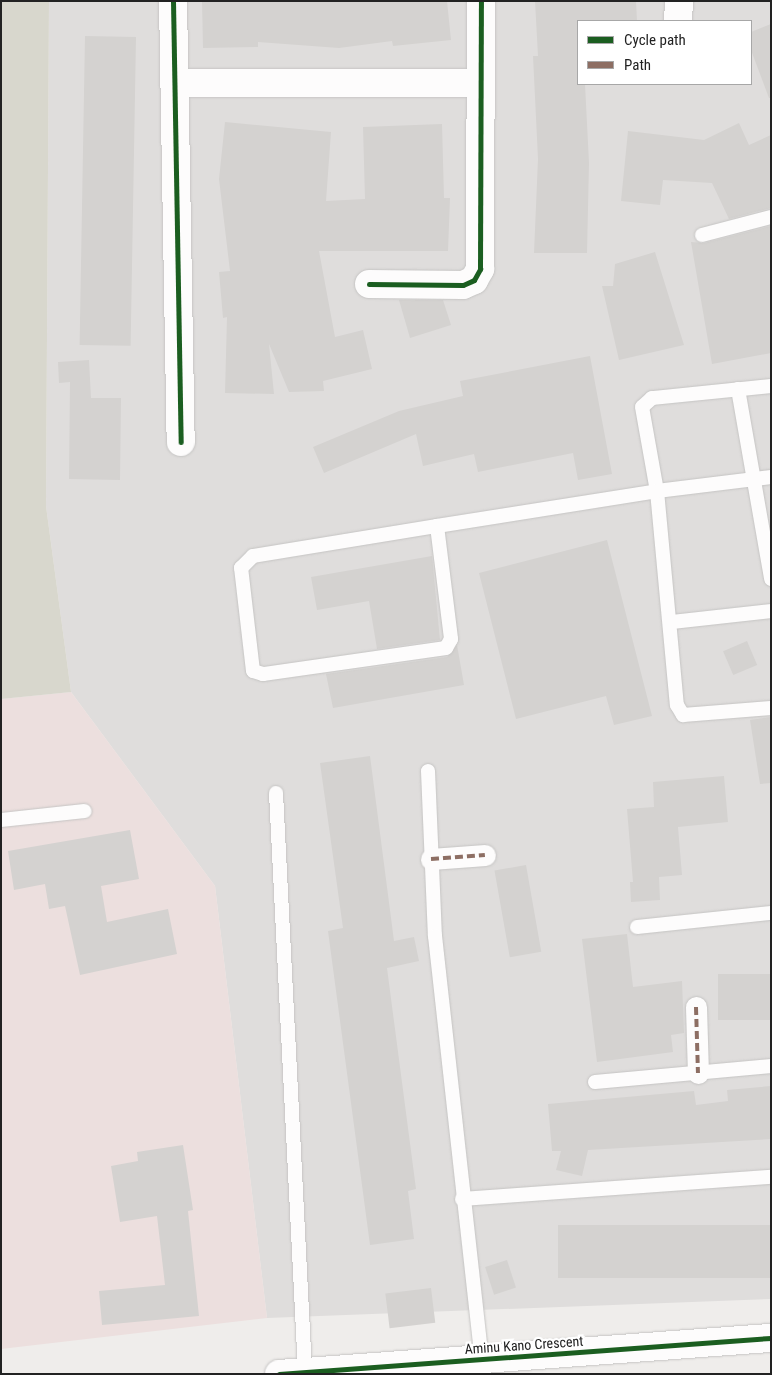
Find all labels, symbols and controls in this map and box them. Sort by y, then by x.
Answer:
legend [577,20,752,85]
text: Cycle path [624,31,686,49]
text: Path [624,56,651,74]
street label: Aminu Kano Crescent [464,1332,584,1358]

